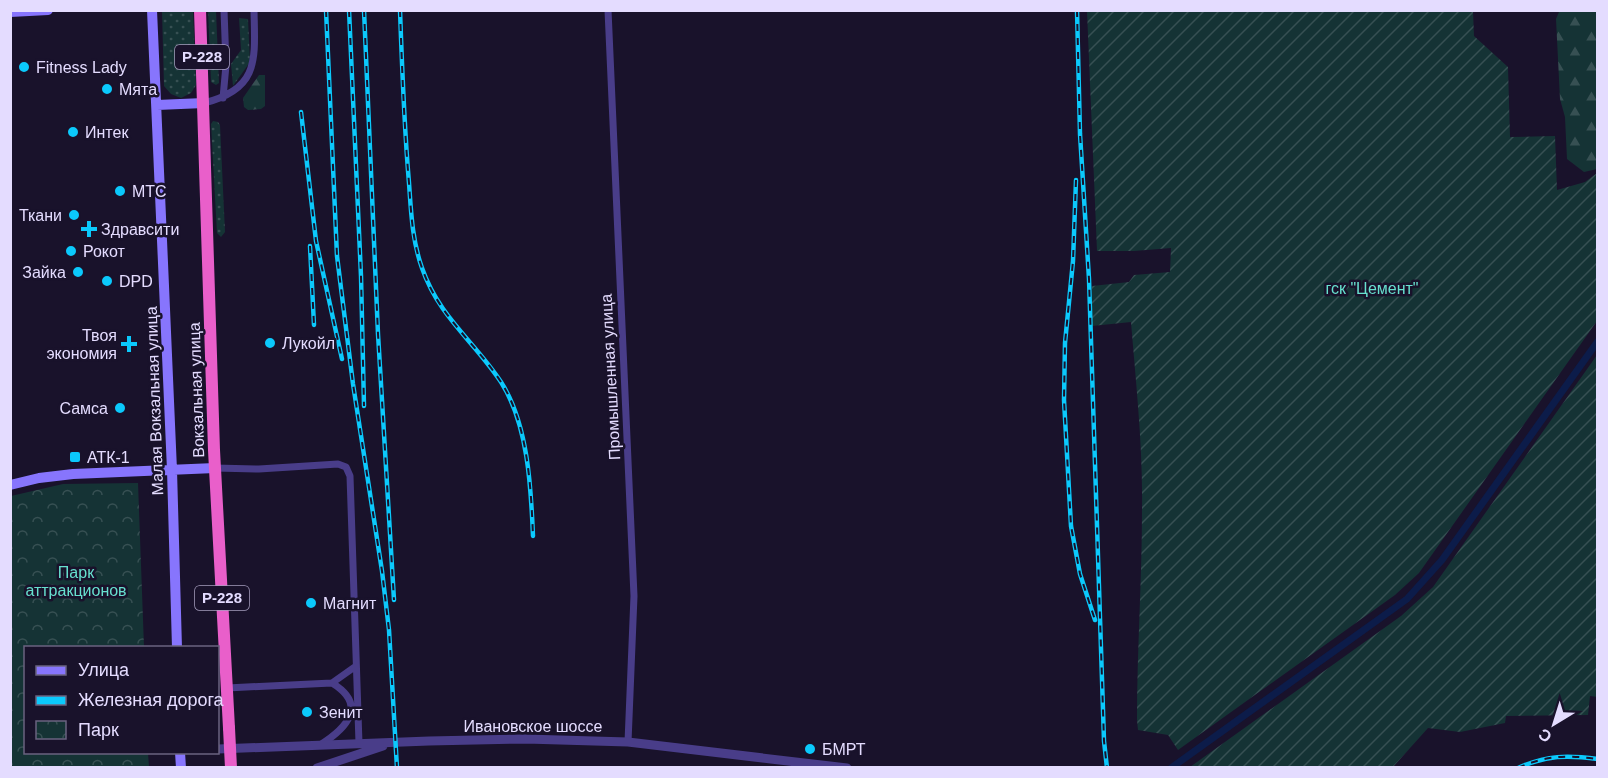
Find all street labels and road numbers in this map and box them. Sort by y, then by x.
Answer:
road number: Р-228 [175,45,229,69]
street label: Промышленная улица [598,293,623,461]
street label: Малая Вокзальная улица [143,306,166,496]
street label: Вокзальная улица [186,322,207,458]
road number: Р-228 [195,586,249,610]
street label: Ивановское шоссе [464,718,603,735]

